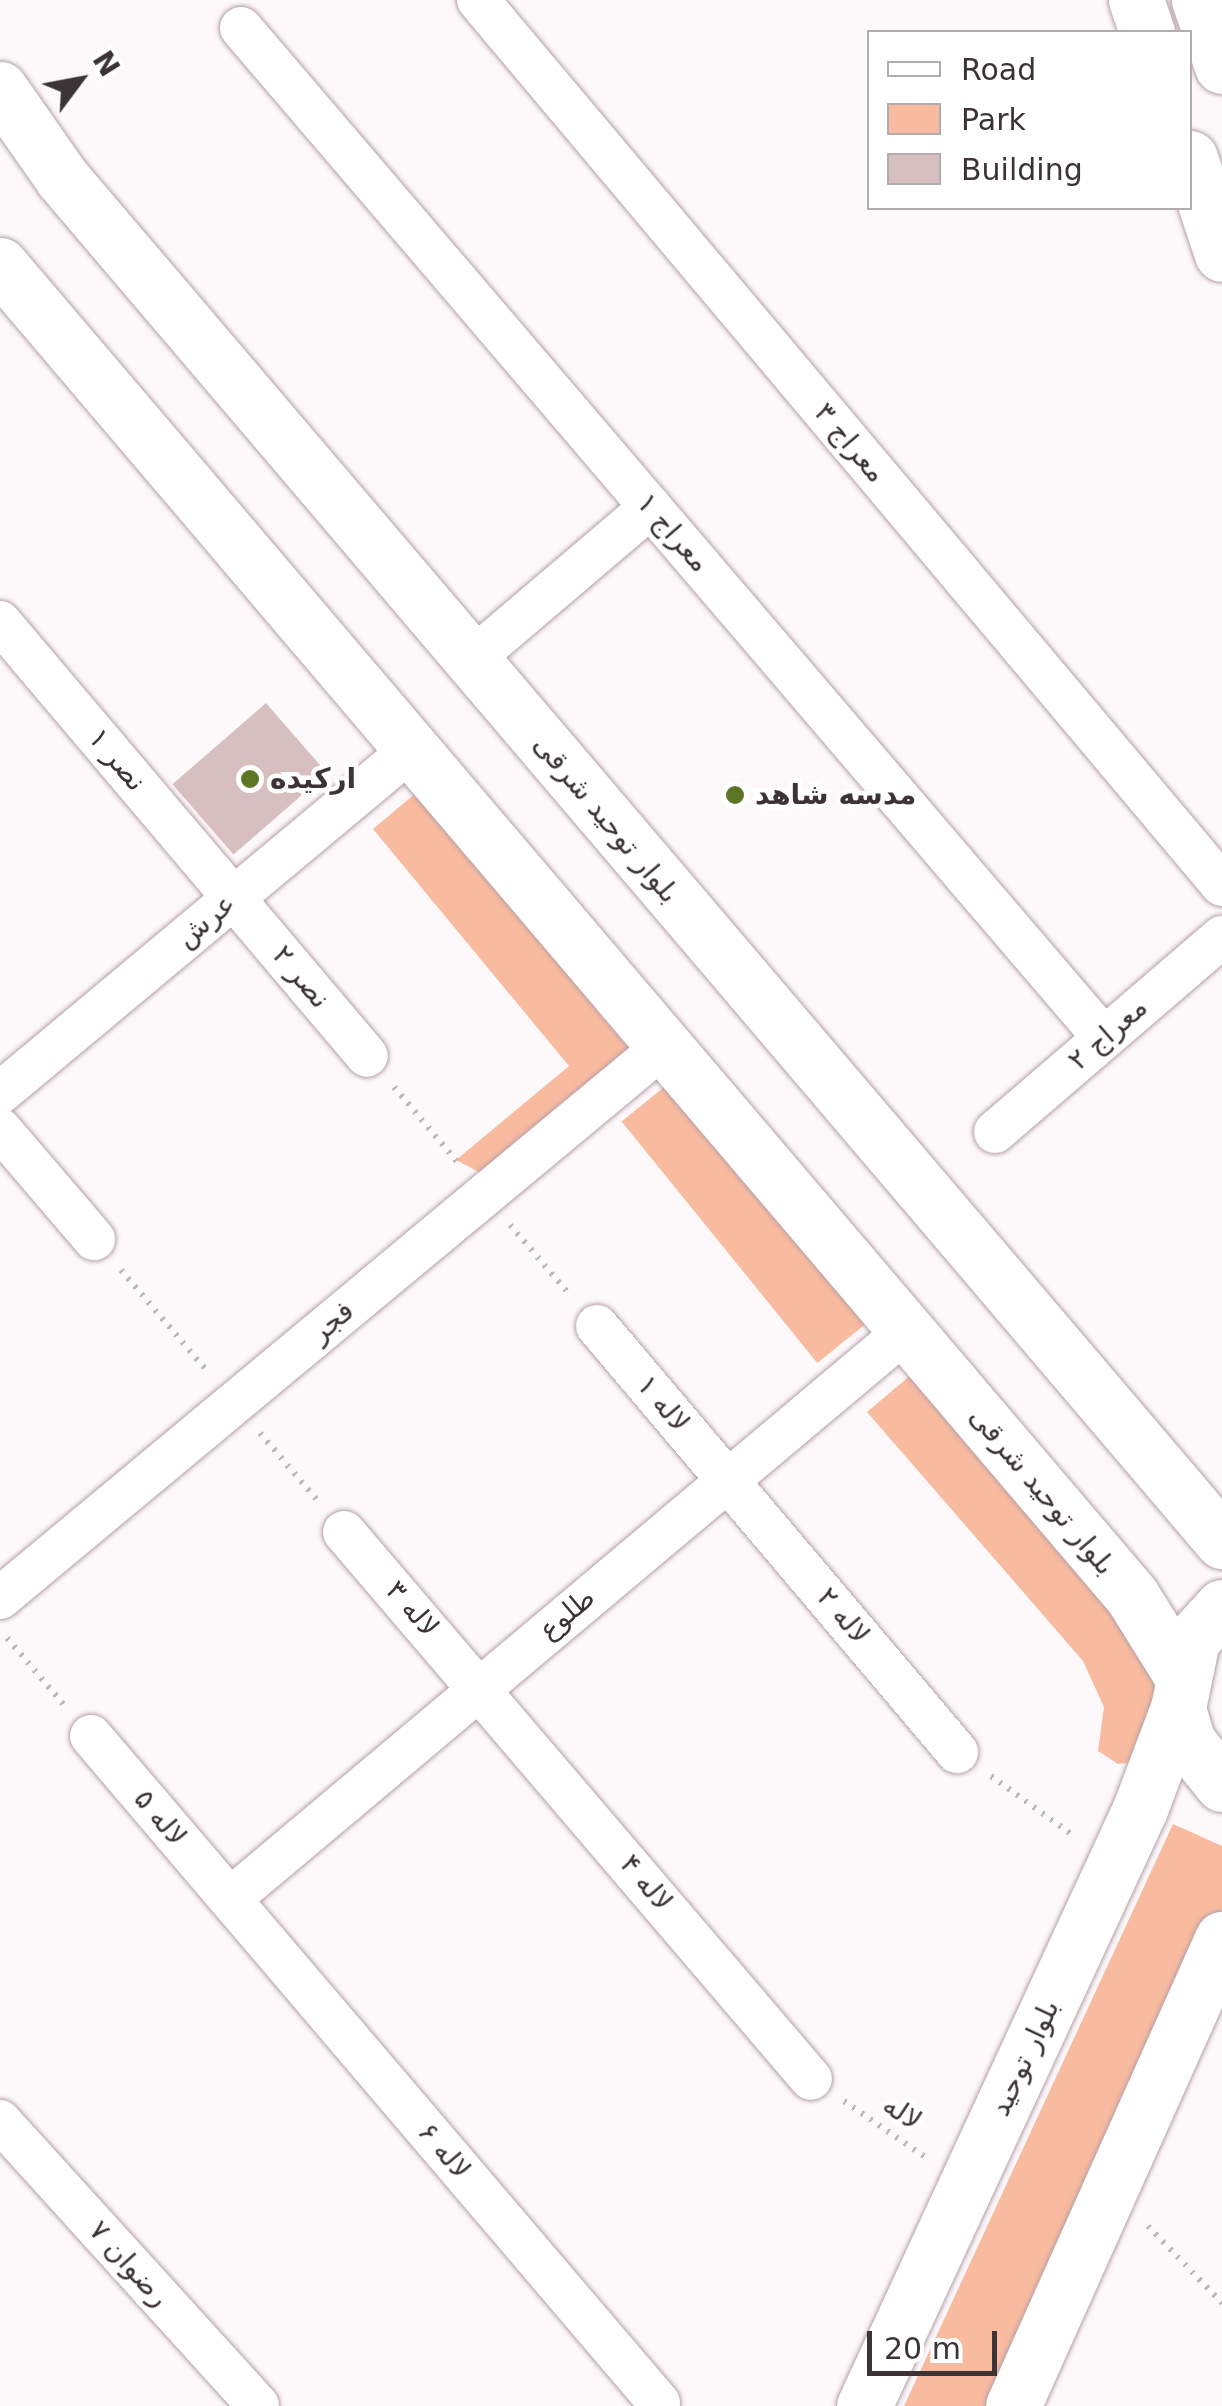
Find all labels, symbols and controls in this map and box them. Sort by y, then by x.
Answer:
north arrow [30,30,130,130]
legend [867,30,1192,210]
text: N [86,45,126,83]
text: Road [961,52,1036,87]
text: Park [961,102,1026,137]
text: Building [961,152,1083,187]
street label: معراج ۳ [807,396,893,490]
street label: معراج ۱ [630,487,716,579]
street label: نصر ۱ [81,722,153,798]
street label: بلوار توحید شرقی [526,728,686,910]
place label: ارکیده [270,762,356,796]
marker: ارکیده [239,768,261,790]
place label: مدسه شاهد [755,778,916,812]
marker: مدسه شاهد [724,784,746,806]
street label: عرش [170,887,242,955]
street label: نصر ۲ [265,939,337,1015]
street label: معراج ۲ [1062,991,1154,1077]
street label: فجر [303,1294,361,1350]
street label: لاله ۱ [630,1369,696,1439]
street label: بلوار توحید شرقی [962,1400,1122,1582]
street label: لاله ۳ [379,1574,445,1644]
street label: طلوع [532,1581,602,1647]
street label: لاله ۲ [810,1581,876,1651]
street label: لاله ۵ [127,1783,193,1853]
street label: لاله ۴ [613,1848,679,1918]
street label: بلوار توحید [983,1995,1067,2121]
street label: لاله [876,2088,928,2138]
street label: لاله ۶ [411,2116,477,2186]
street label: رضوان ۷ [82,2214,176,2314]
scale bar [872,2311,1002,2373]
text: 20 m [884,2331,961,2366]

